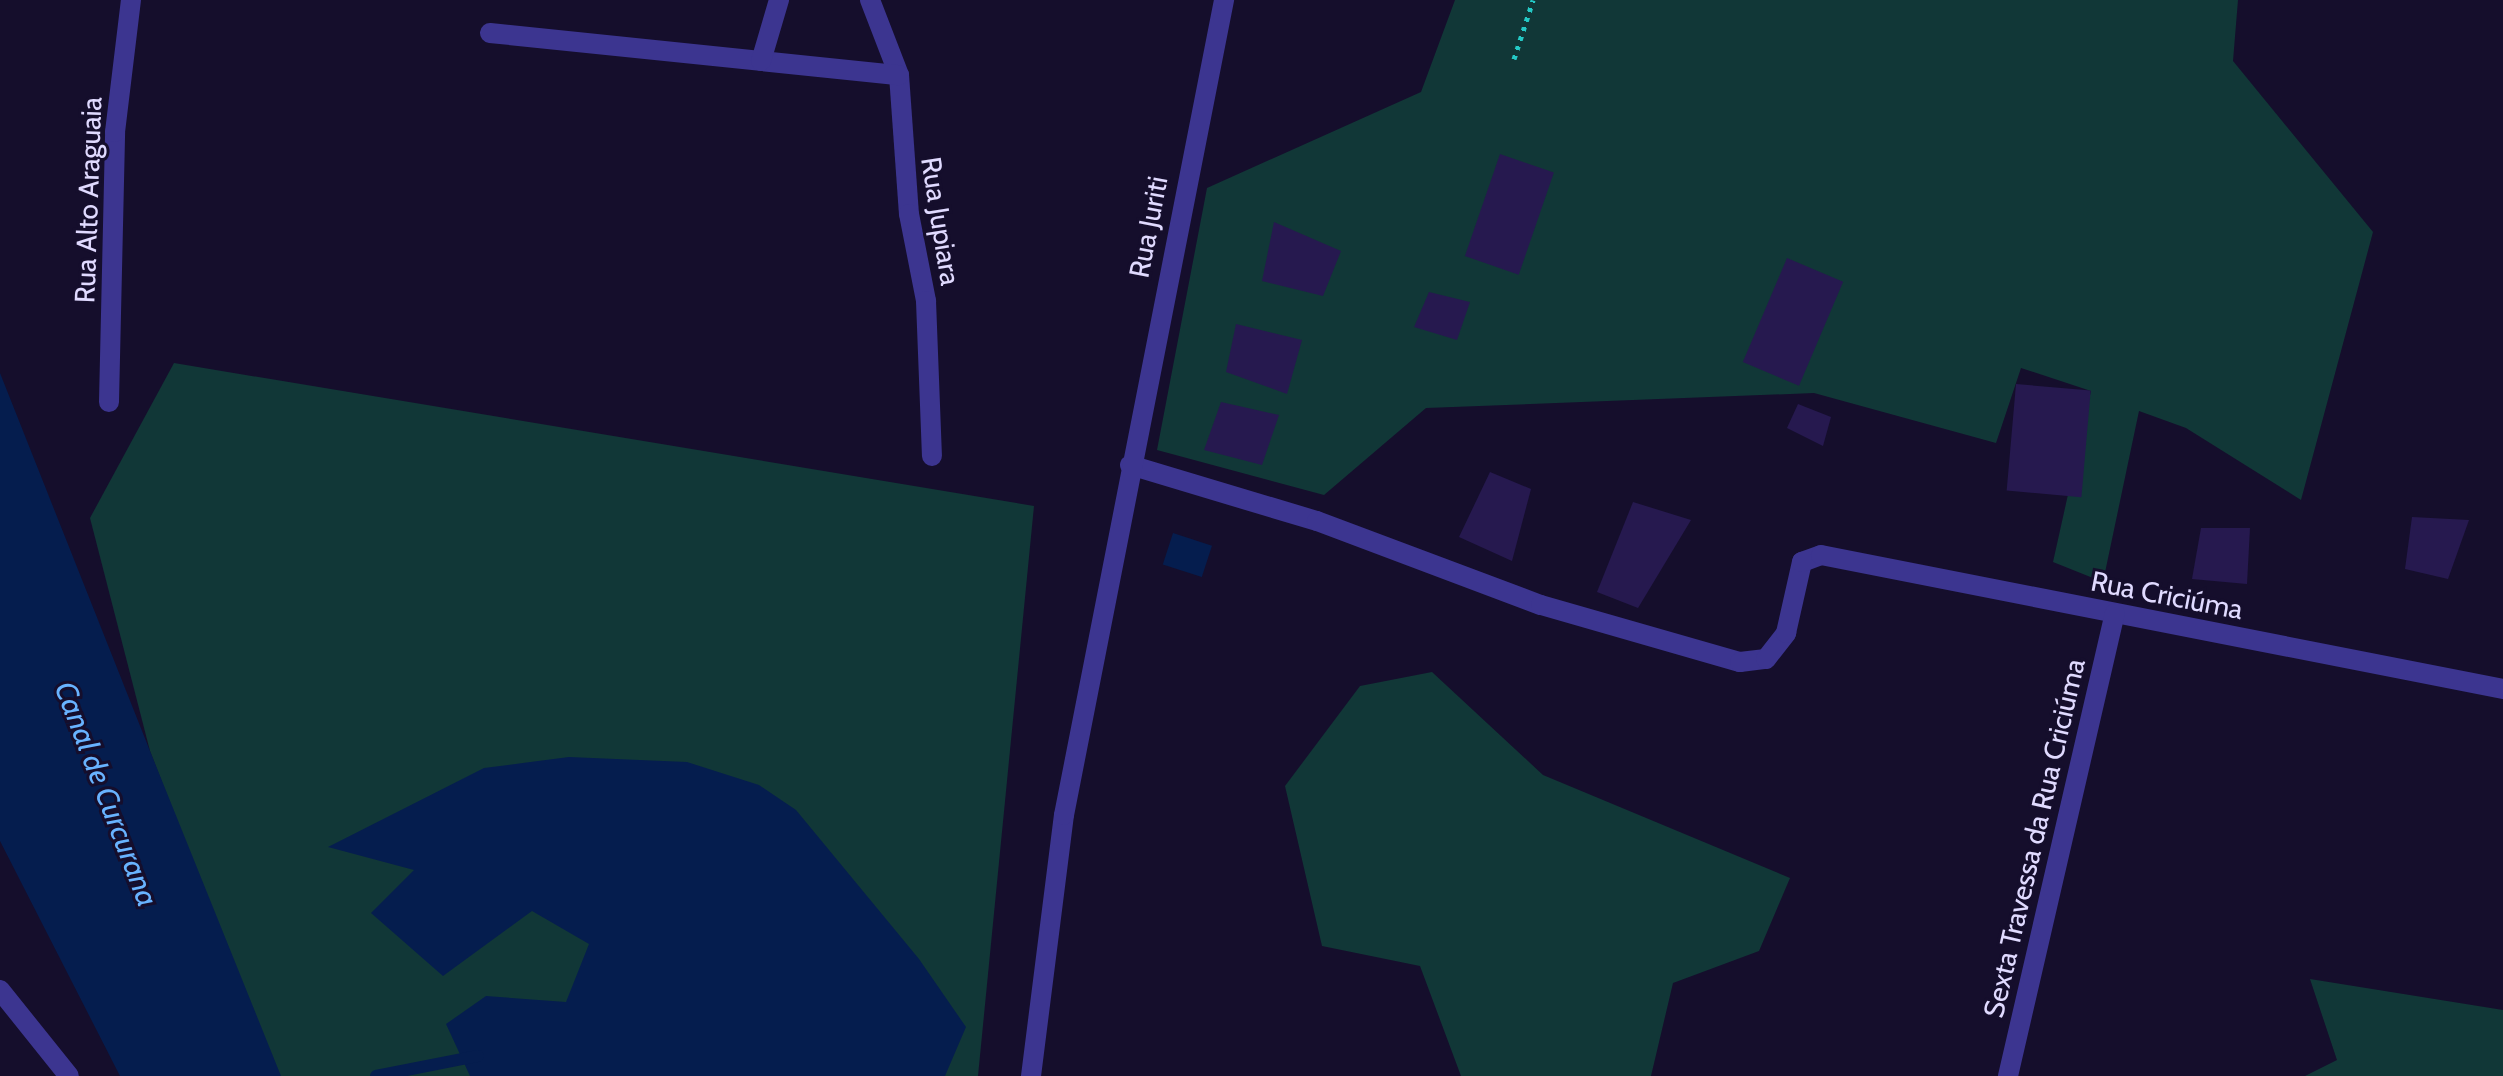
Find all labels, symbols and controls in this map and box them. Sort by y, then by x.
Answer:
street label: Rua Alto Araguaia [68,96,108,304]
street label: Rua Jupiara [914,154,968,288]
street label: Rua Juriti [1122,173,1174,281]
street label: Rua Criciúma [2088,564,2246,626]
street label: Sexta Travessa da Rua Criciúma [1976,655,2092,1021]
water label: Canal de Curcurana [47,676,165,912]

